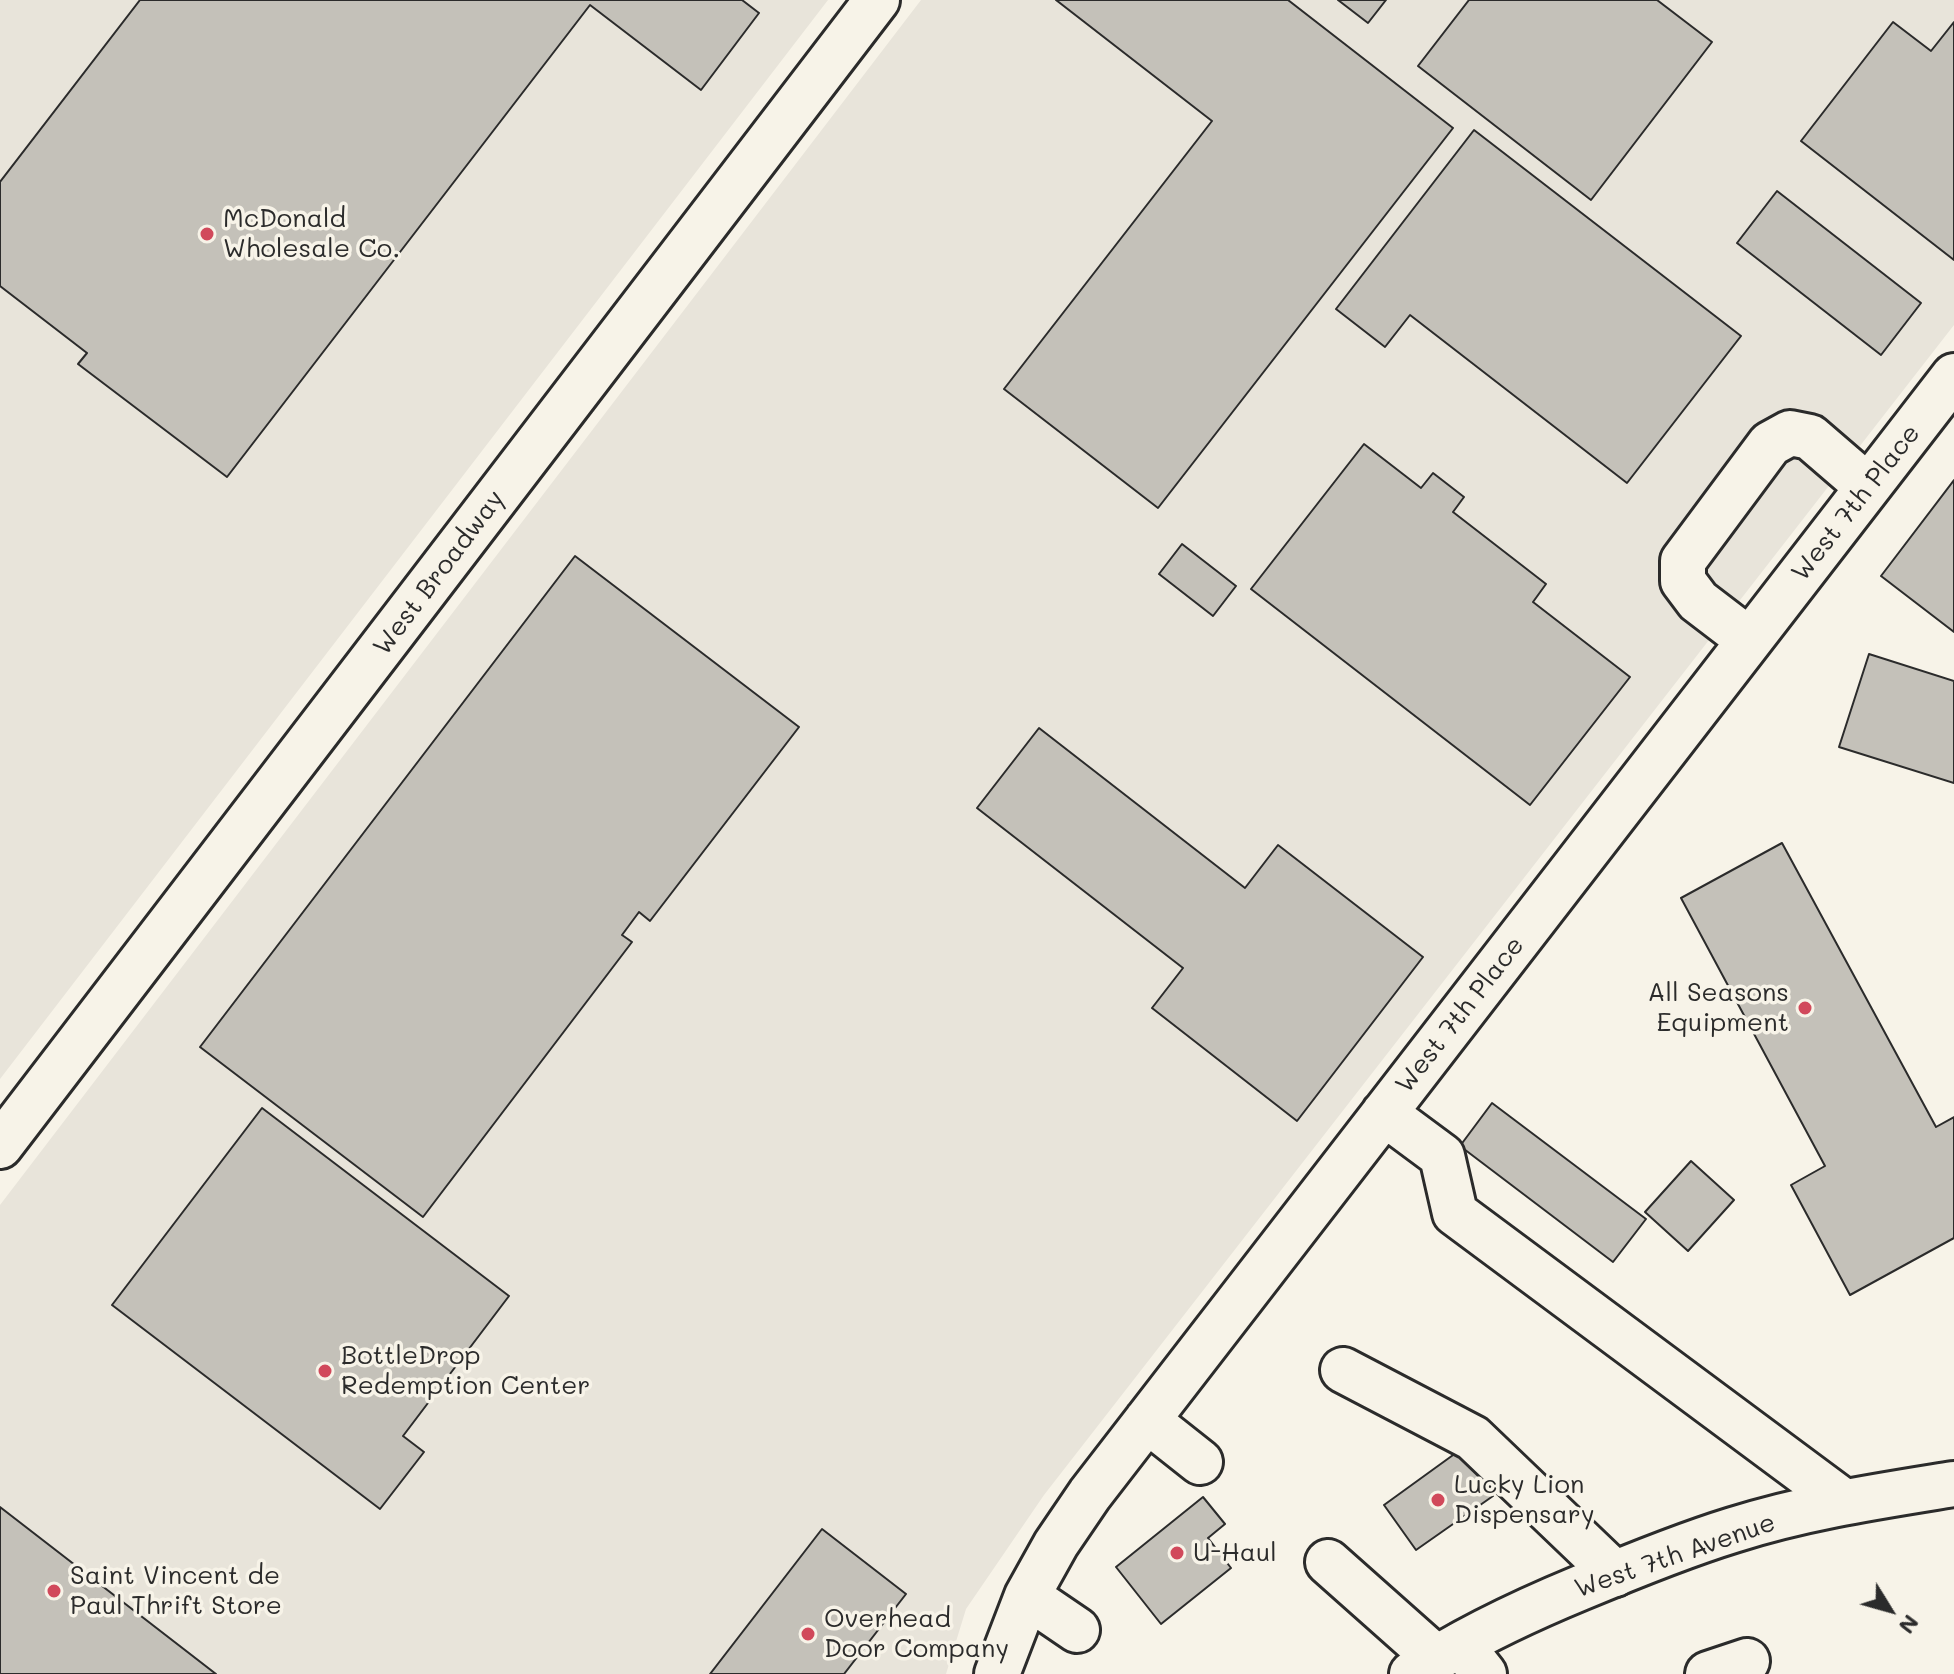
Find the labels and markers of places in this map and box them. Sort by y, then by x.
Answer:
place label: McDonald Wholesale Co. [223,203,400,264]
marker: McDonald Wholesale Co. [198,225,216,243]
place label: All Seasons Equipment [1648,977,1789,1038]
marker: All Seasons Equipment [1796,999,1814,1017]
place label: BottleDrop Redemption Center [341,1340,590,1402]
marker: BottleDrop Redemption Center [316,1362,334,1380]
place label: Lucky Lion Dispensary [1454,1469,1594,1530]
marker: Lucky Lion Dispensary [1429,1491,1447,1509]
place label: U-Haul [1193,1537,1277,1569]
marker: U-Haul [1168,1544,1186,1562]
place label: Saint Vincent de Paul Thrift Store [70,1560,282,1622]
marker: Saint Vincent de Paul Thrift Store [45,1582,63,1600]
place label: Overhead Door Company [824,1603,1009,1664]
marker: Overhead Door Company [799,1625,817,1643]

